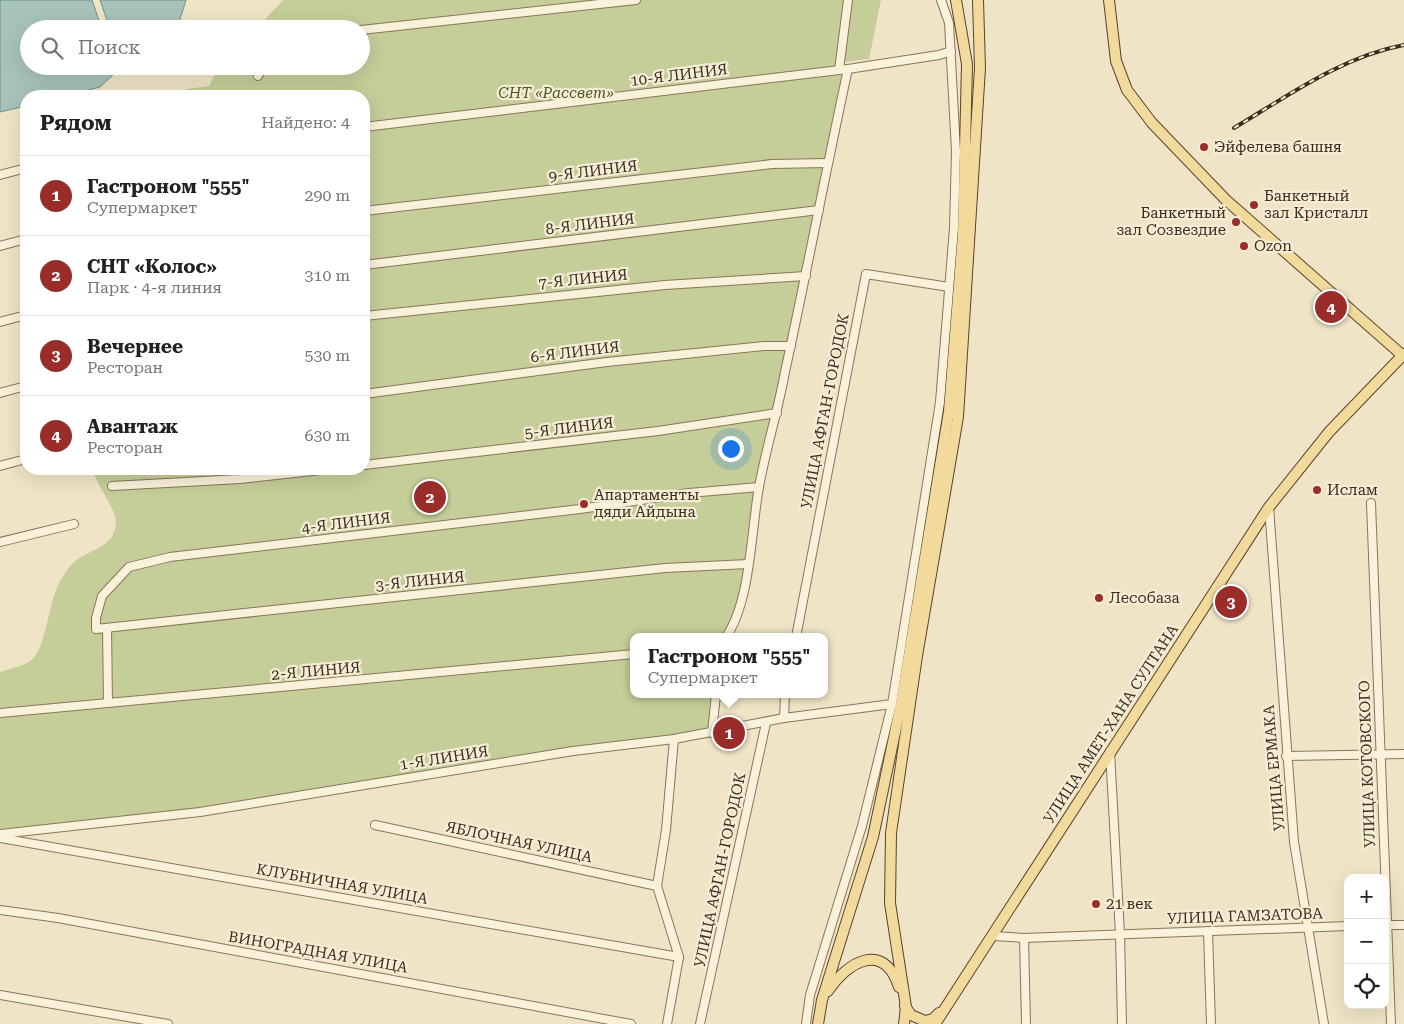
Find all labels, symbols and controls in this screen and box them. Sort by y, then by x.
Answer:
search box [20,20,370,75]
icon: search [38,34,66,62]
text: Поиск [78,36,141,59]
street label: 10-Я ЛИНИЯ [629,60,729,90]
park label: СНТ «Рассвет» [498,84,614,102]
text: Рядом [40,111,112,135]
text: Найдено: 4 [261,113,350,132]
place label: Эйфелева башня [1214,138,1342,156]
marker: Эйфелева башня [1198,141,1210,153]
street label: 9-Я ЛИНИЯ [547,157,639,185]
text: Гастроном "555" [87,175,250,198]
text: 1 [52,186,60,205]
text: 290 m [304,186,350,205]
place label: Банкетный зал Кристалл [1264,187,1368,222]
text: Супермаркет [87,198,197,217]
marker: Банкетный зал Кристалл [1248,199,1260,211]
place label: Банкетный зал Созвездие [1116,204,1226,239]
street label: 8-Я ЛИНИЯ [544,210,636,238]
marker: Банкетный зал Созвездие [1230,216,1242,228]
place label: Ozon [1254,237,1292,255]
marker: Ozon [1238,240,1250,252]
text: СНТ «Колос» [87,255,217,278]
street label: 7-Я ЛИНИЯ [538,265,628,293]
text: 2 [52,266,60,285]
text: 310 m [304,266,350,285]
text: Парк · 4-я линия [87,278,222,297]
pin: 4 [1315,288,1347,326]
street label: УЛИЦА АФГАН-ГОРОДОК [797,312,853,510]
text: Вечернее [87,335,183,358]
street label: 6-Я ЛИНИЯ [529,338,621,366]
text: 3 [52,346,60,365]
text: 530 m [304,346,350,365]
text: Ресторан [87,358,163,377]
street label: 5-Я ЛИНИЯ [523,414,615,442]
text: Авантаж [87,415,178,438]
text: 4 [52,426,60,445]
text: 630 m [304,426,350,445]
your location [718,436,744,462]
text: Ресторан [87,438,163,457]
pin: 2 [414,478,446,516]
place label: Ислам [1327,481,1378,499]
marker: Ислам [1311,484,1323,496]
place label: Апартаменты дяди Айдына [594,486,699,521]
marker: Апартаменты дяди Айдына [578,498,590,510]
street label: 4-Я ЛИНИЯ [300,509,392,537]
street label: 3-Я ЛИНИЯ [375,567,465,595]
pin: 3 [1215,583,1247,621]
place label: Лесобаза [1109,589,1180,607]
marker: Лесобаза [1093,592,1105,604]
street label: УЛИЦА АМЕТ-ХАНА СУЛТАНА [1040,621,1182,827]
popup [630,633,828,698]
text: Гастроном "555" [648,645,810,668]
street label: 2-Я ЛИНИЯ [271,658,361,684]
text: Супермаркет [648,668,758,687]
street label: УЛИЦА КОТОВСКОГО [1355,680,1379,848]
street label: УЛИЦА ЕРМАКА [1259,704,1288,832]
pin: 1 [713,714,745,752]
street label: 1-Я ЛИНИЯ [398,742,490,774]
street label: УЛИЦА АФГАН-ГОРОДОК [691,771,749,969]
street label: ЯБЛОЧНАЯ УЛИЦА [444,818,594,866]
street label: КЛУБНИЧНАЯ УЛИЦА [255,860,430,908]
map controls [1344,874,1389,1009]
button: + [1344,874,1389,919]
place label: 21 век [1106,895,1153,913]
marker: 21 век [1090,898,1102,910]
street label: УЛИЦА ГАМЗАТОВА [1167,904,1324,928]
button: − [1344,919,1389,964]
street label: ВИНОГРАДНАЯ УЛИЦА [227,927,410,977]
button: locate [1344,964,1389,1009]

